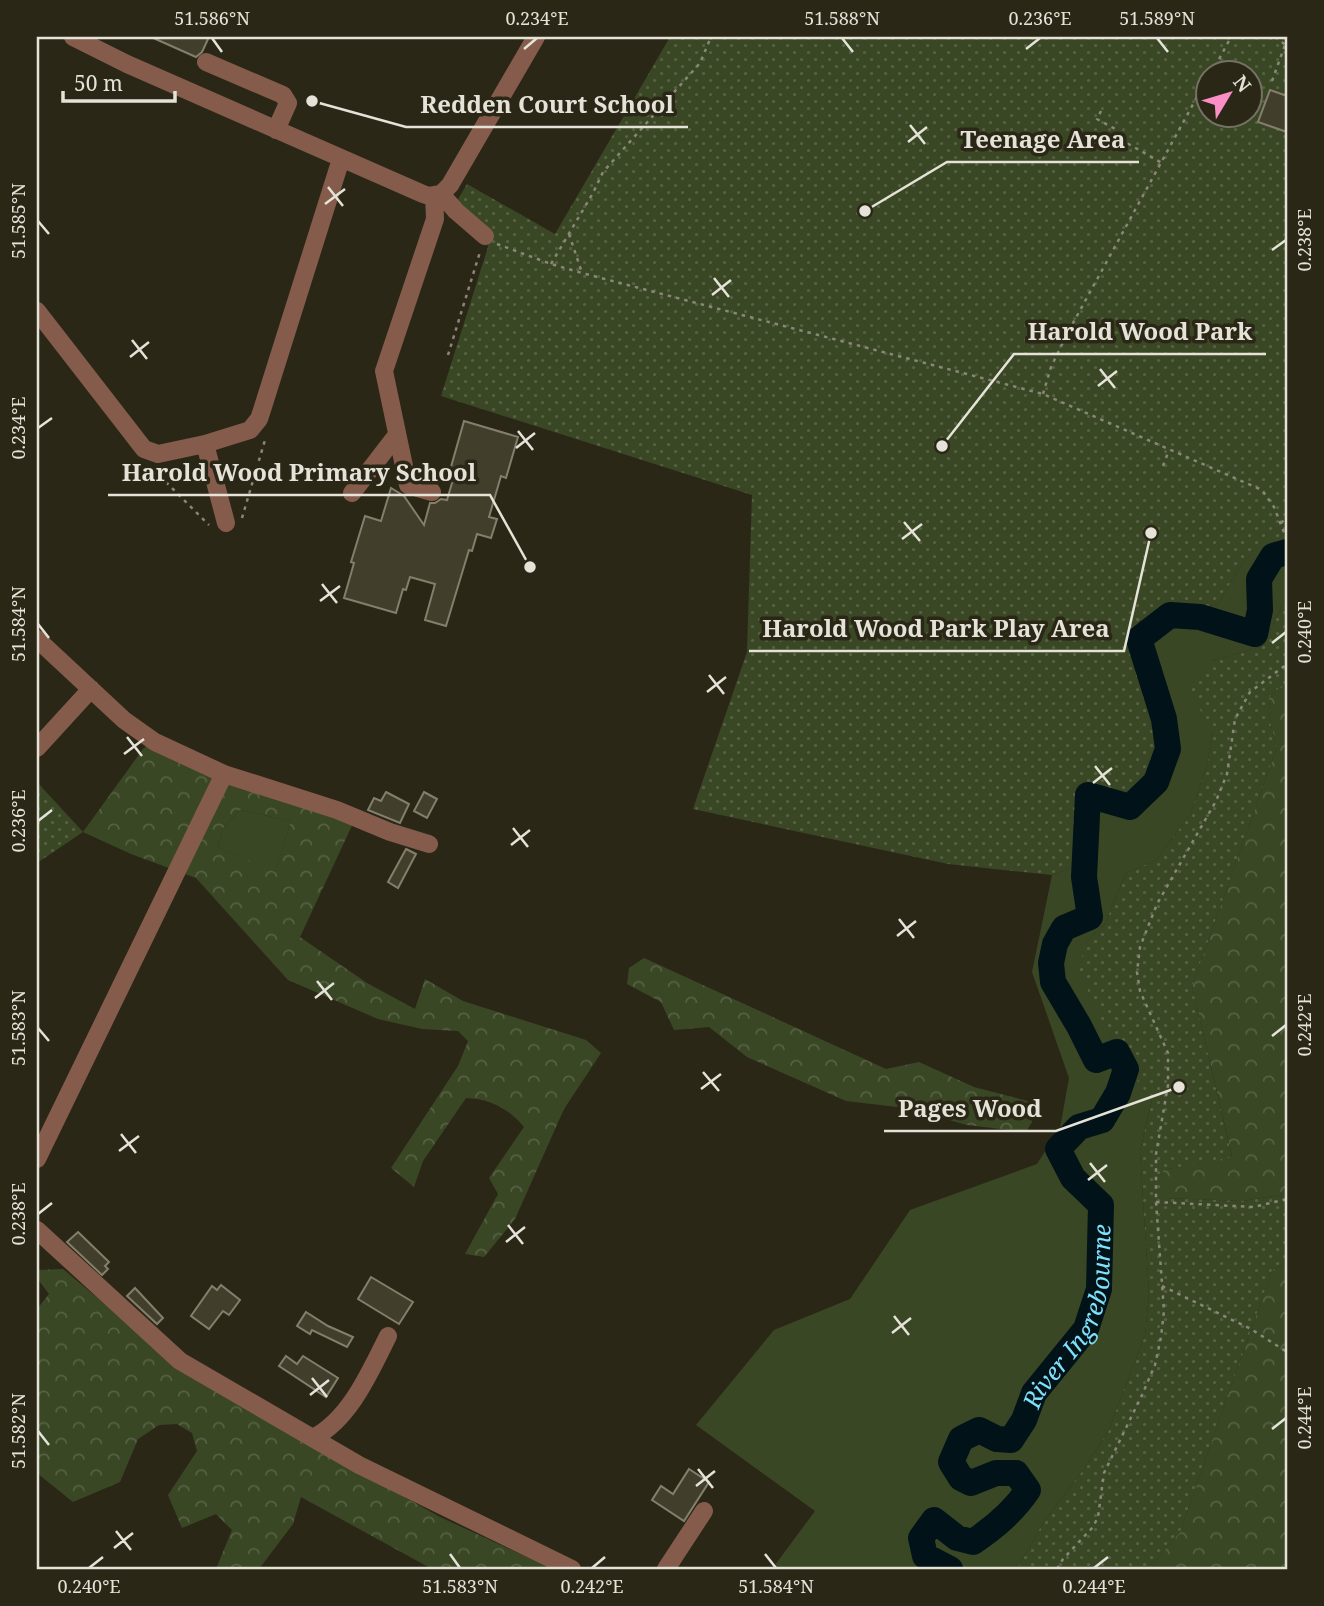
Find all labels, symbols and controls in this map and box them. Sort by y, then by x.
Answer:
text: 51.586°N [174,6,250,30]
text: 0.234°E [505,6,569,30]
text: 51.588°N [804,6,880,30]
text: 0.236°E [1008,6,1072,30]
text: 51.589°N [1119,6,1195,30]
scale bar [63,60,175,104]
north arrow [1194,60,1264,130]
text: 50 m [74,69,123,97]
text: N [1228,70,1257,97]
callout: Redden Court School [406,82,688,127]
text: Redden Court School [420,87,674,120]
callout: Teenage Area [947,117,1139,162]
text: Teenage Area [961,122,1125,155]
text: 51.585°N [6,183,30,259]
text: 0.238°E [1292,208,1316,272]
callout: Harold Wood Park [1014,309,1266,354]
text: Harold Wood Park [1028,314,1253,347]
text: 0.234°E [6,396,30,460]
callout: Harold Wood Primary School [108,450,490,495]
text: Harold Wood Primary School [122,455,477,488]
text: 51.584°N [6,586,30,662]
text: 0.240°E [1292,600,1316,664]
callout: Harold Wood Park Play Area [749,606,1124,651]
text: Harold Wood Park Play Area [762,611,1110,644]
text: 0.236°E [6,789,30,853]
text: 51.583°N [6,990,30,1066]
text: 0.242°E [1292,993,1316,1057]
callout: Pages Wood [884,1086,1056,1131]
text: Pages Wood [898,1091,1042,1124]
text: 0.238°E [6,1182,30,1246]
water label: River Ingrebourne [1013,1224,1117,1413]
text: 0.244°E [1292,1386,1316,1450]
text: 51.582°N [6,1393,30,1469]
text: 0.240°E [57,1574,121,1598]
text: 51.583°N [422,1574,498,1598]
text: 0.242°E [560,1574,624,1598]
text: 51.584°N [738,1574,814,1598]
text: 0.244°E [1062,1574,1126,1598]

